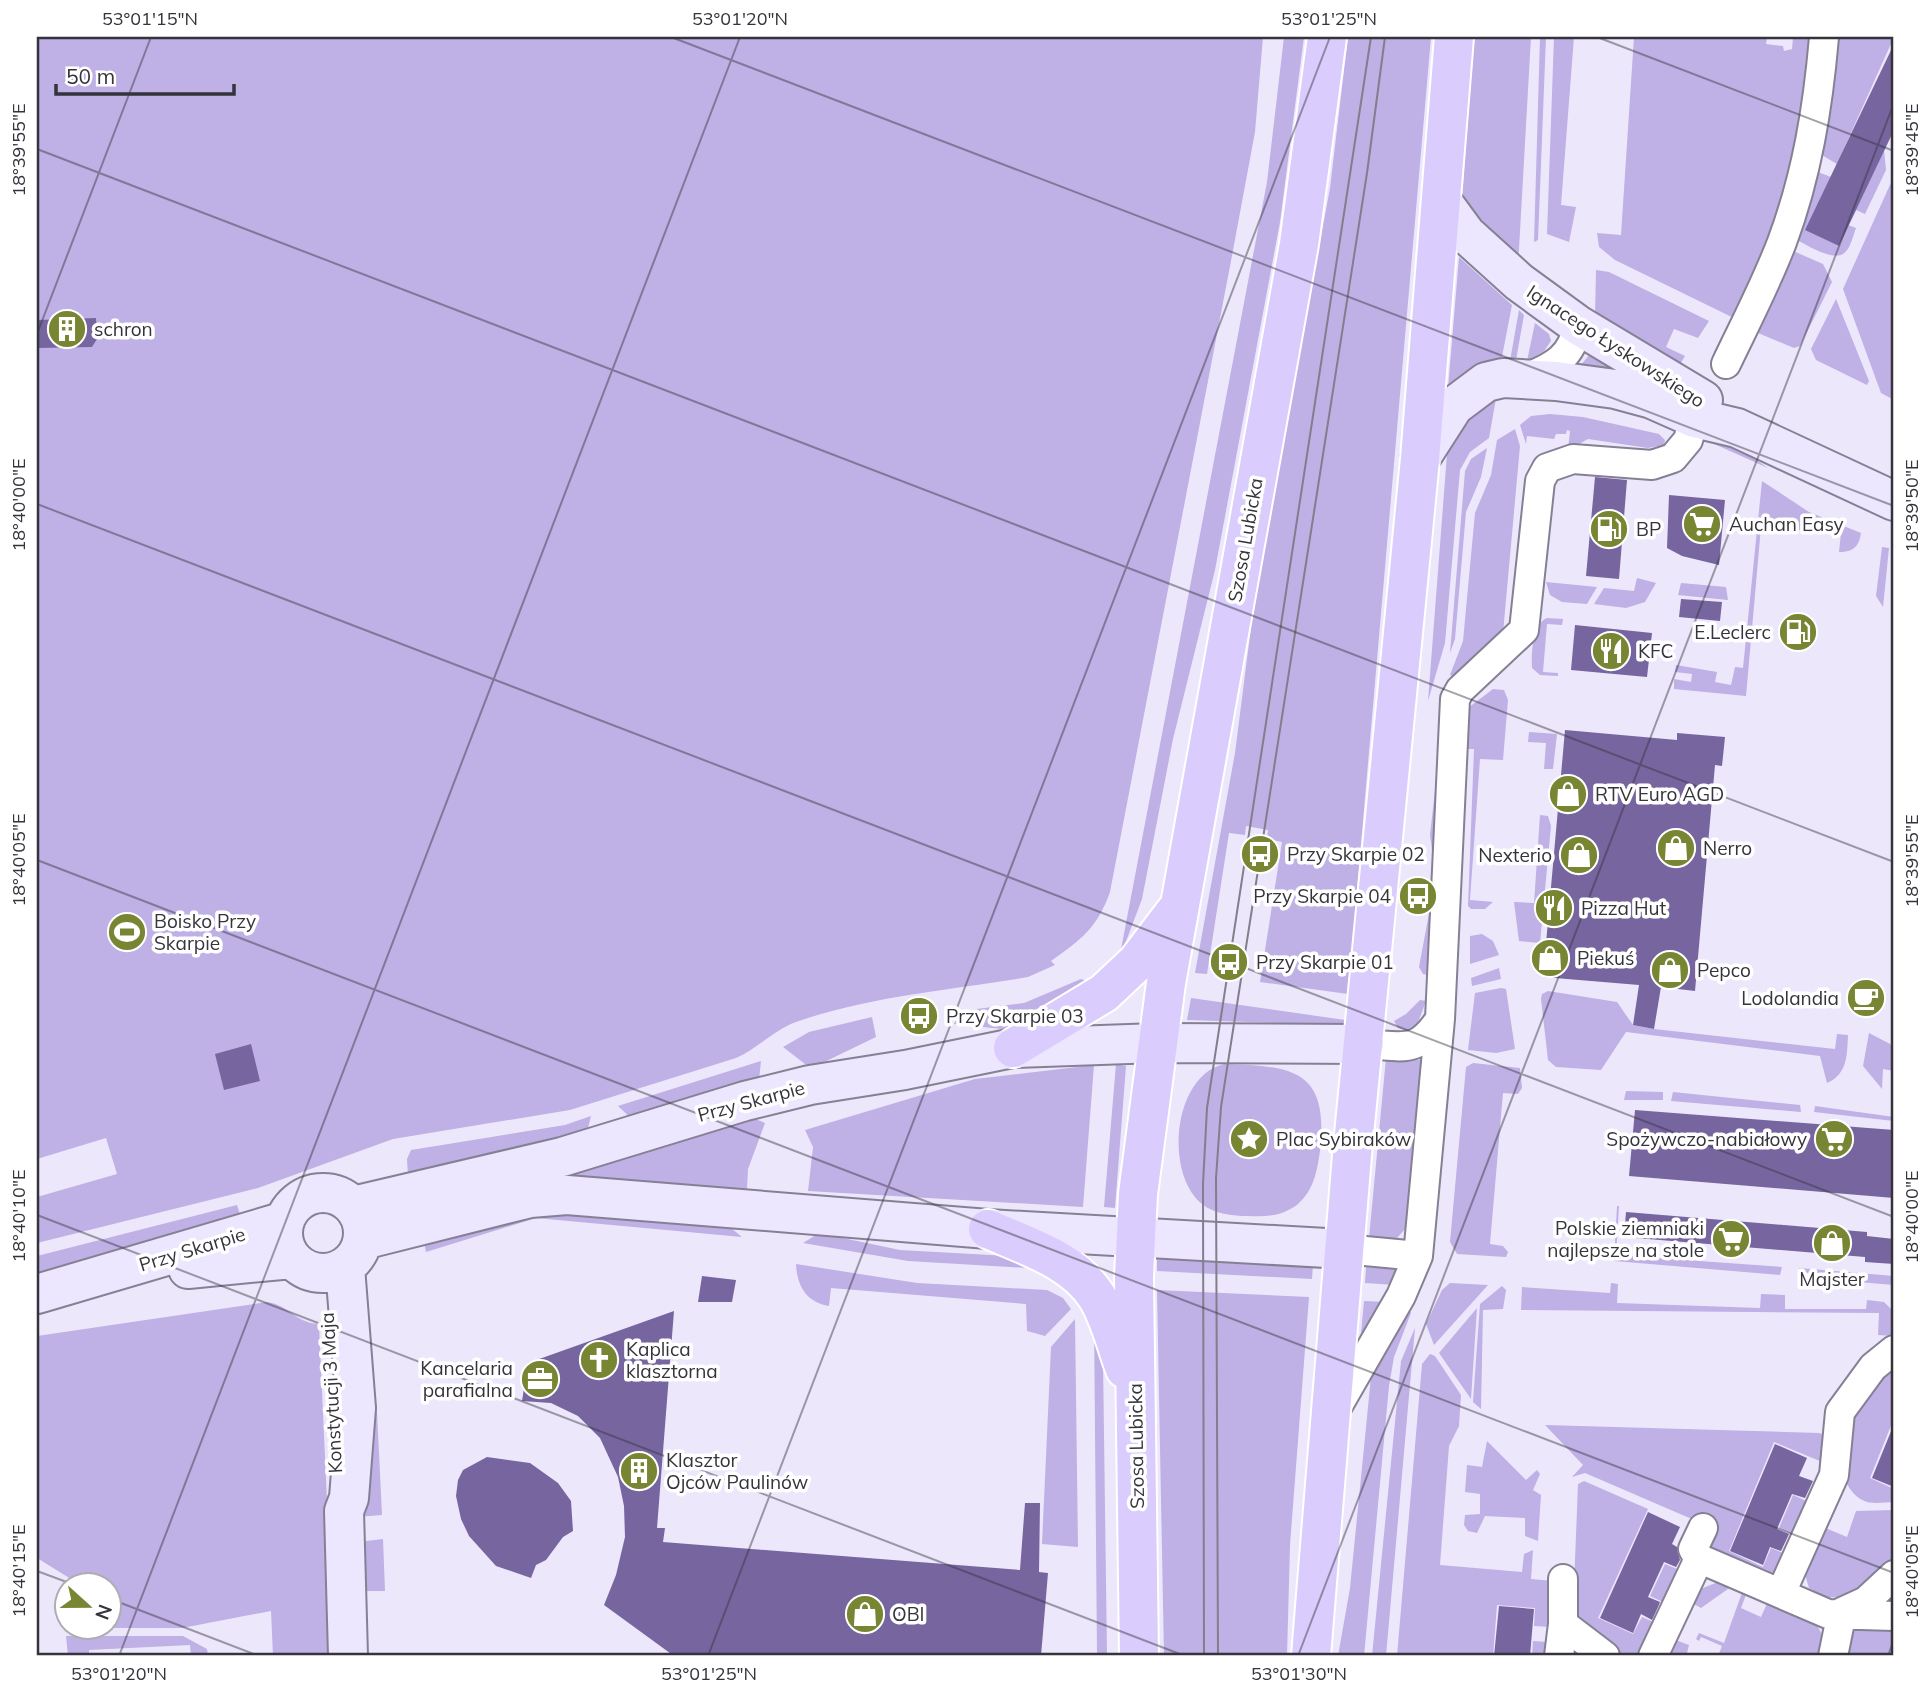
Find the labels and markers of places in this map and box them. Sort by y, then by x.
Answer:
building icon: schron [46,308,88,350]
place label: schron [94,317,153,341]
supermarket icon: Auchan Easy [1681,503,1723,545]
fuel station icon: BP [1588,508,1630,550]
place label: Auchan Easy [1729,512,1844,536]
place label: BP [1636,517,1661,541]
fuel station icon: E.Leclerc [1777,611,1819,653]
place label: E.Leclerc [1694,620,1771,644]
restaurant icon: KFC [1590,630,1632,672]
place label: KFC [1638,639,1673,663]
shop icon: RTV Euro AGD [1547,773,1589,815]
place label: RTV Euro AGD [1595,782,1724,806]
shop icon: Nerro [1655,827,1697,869]
bus stop icon: Przy Skarpie 02 [1239,833,1281,875]
shop icon: Nexterio [1558,834,1600,876]
place label: Nerro [1703,836,1752,860]
place label: Przy Skarpie 02 [1287,842,1425,866]
place label: Nexterio [1478,843,1552,867]
bus stop icon: Przy Skarpie 04 [1397,875,1439,917]
place label: Przy Skarpie 04 [1253,884,1391,908]
restaurant icon: Pizza Hut [1533,887,1575,929]
place label: Pizza Hut [1581,896,1666,920]
place label: Boisko Przy Skarpie [154,909,256,955]
sports icon: Boisko Przy Skarpie [106,911,148,953]
shop icon: Piekuś [1529,937,1571,979]
bus stop icon: Przy Skarpie 01 [1208,941,1250,983]
place label: Piekuś [1577,946,1634,970]
shop icon: Pepco [1649,949,1691,991]
place label: Przy Skarpie 01 [1256,950,1394,974]
place label: Pepco [1697,958,1751,982]
cafe icon: Lodolandia [1845,977,1887,1019]
place label: Lodolandia [1741,986,1839,1010]
bus stop icon: Przy Skarpie 03 [898,995,940,1037]
place label: Przy Skarpie 03 [946,1004,1084,1028]
place icon: Plac Sybiraków [1228,1118,1270,1160]
supermarket icon: Spożywczo-nabiałowy [1813,1118,1855,1160]
place label: Plac Sybiraków [1276,1127,1411,1151]
place label: Spożywczo-nabiałowy [1606,1127,1807,1151]
place label: Polskie ziemniaki najlepsze na stole [1547,1216,1704,1262]
supermarket icon: Polskie ziemniaki najlepsze na stole [1710,1218,1752,1260]
shop icon: Majster [1811,1222,1853,1264]
place label: Majster [1799,1267,1865,1291]
place label: Kaplica klasztorna [626,1337,718,1383]
church icon: Kaplica klasztorna [578,1339,620,1381]
place label: Kancelaria parafialna [420,1356,513,1402]
office icon: Kancelaria parafialna [519,1358,561,1400]
place label: Klasztor Ojców Paulinów [666,1448,808,1494]
building icon: Klasztor Ojców Paulinów [618,1450,660,1492]
shop icon: OBI [844,1593,886,1635]
place label: OBI [892,1602,925,1626]

